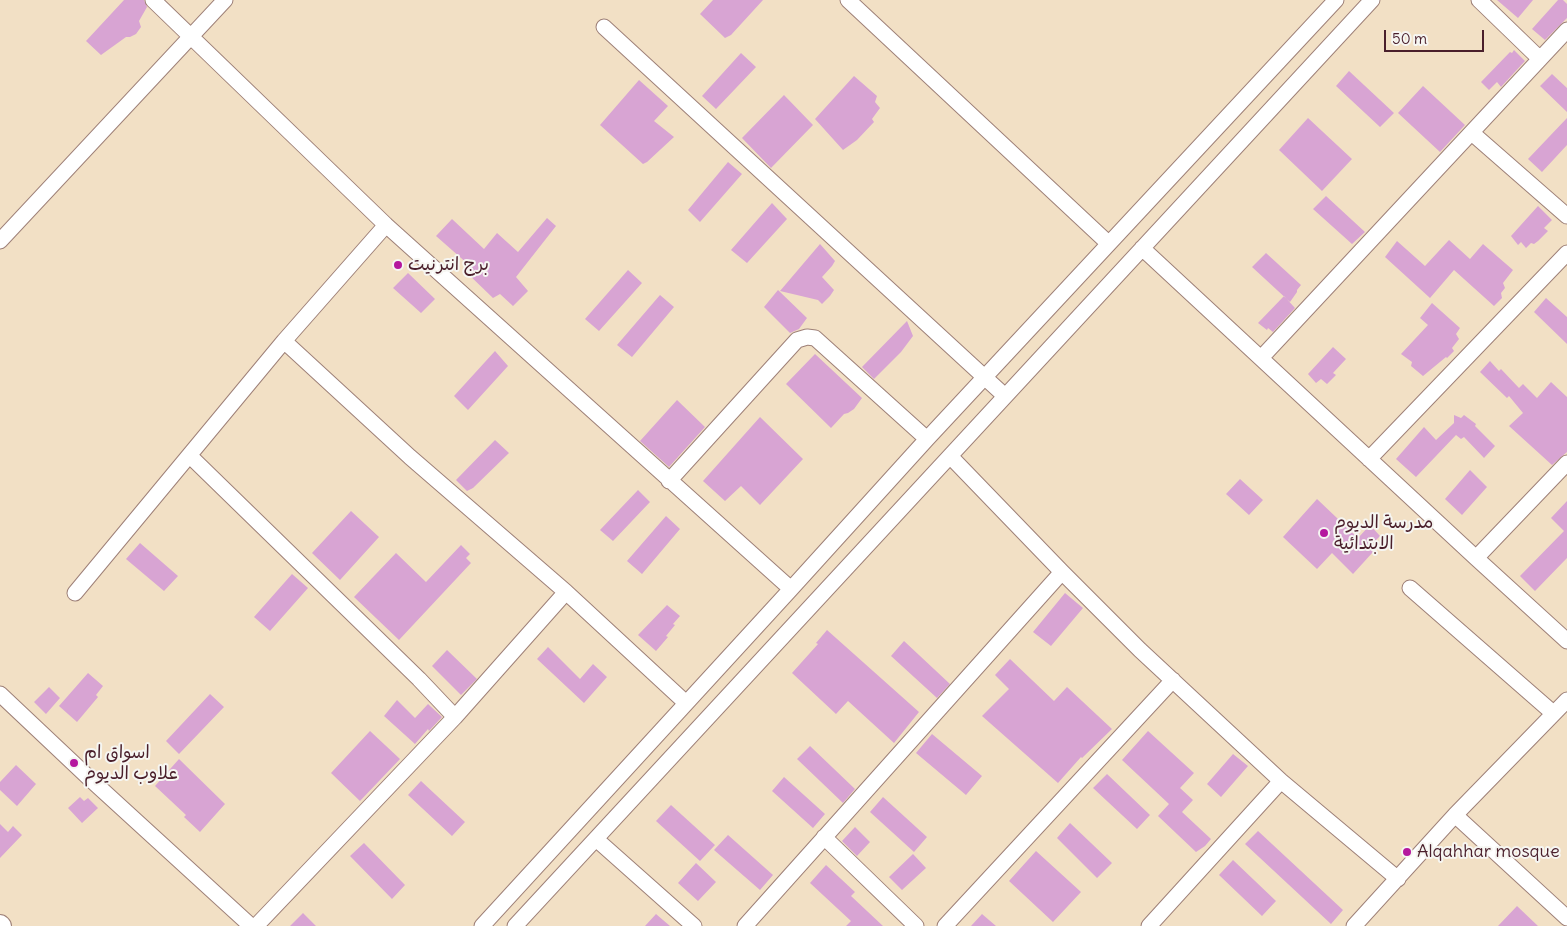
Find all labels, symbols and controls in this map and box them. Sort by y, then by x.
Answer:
scale bar [1387,20,1487,52]
text: 50 m [1392,29,1427,48]
place label: برج انترنيت [408,254,489,276]
marker: برج انترنيت [392,259,404,271]
place label: مدرسة الديوم الابتدائية [1334,512,1433,554]
marker: مدرسة الديوم الابتدائية [1318,527,1330,539]
place label: اسواق ام علاوب الديوم [84,742,178,784]
marker: اسواق ام علاوب الديوم [68,757,80,769]
place label: Alqahhar mosque [1417,841,1560,863]
marker: Alqahhar mosque [1401,846,1413,858]

